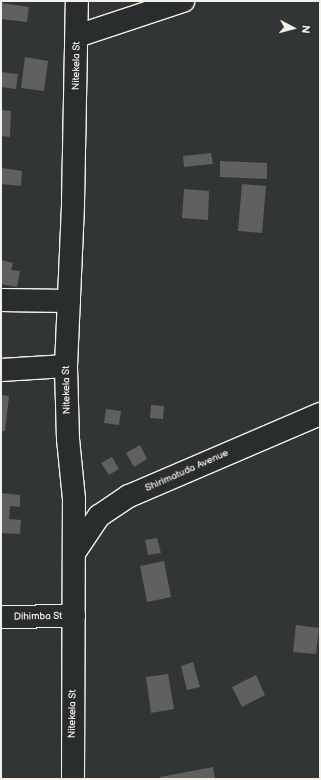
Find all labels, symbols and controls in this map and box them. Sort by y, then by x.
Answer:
north arrow [273,8,313,48]
text: N [299,25,312,34]
street label: Nitekela St [71,41,83,91]
street label: Nitekela St [61,365,73,415]
street label: Shirimatuda Avenue [143,447,231,495]
street label: Dihimba St [13,611,63,623]
street label: Nitekela St [67,689,79,739]

